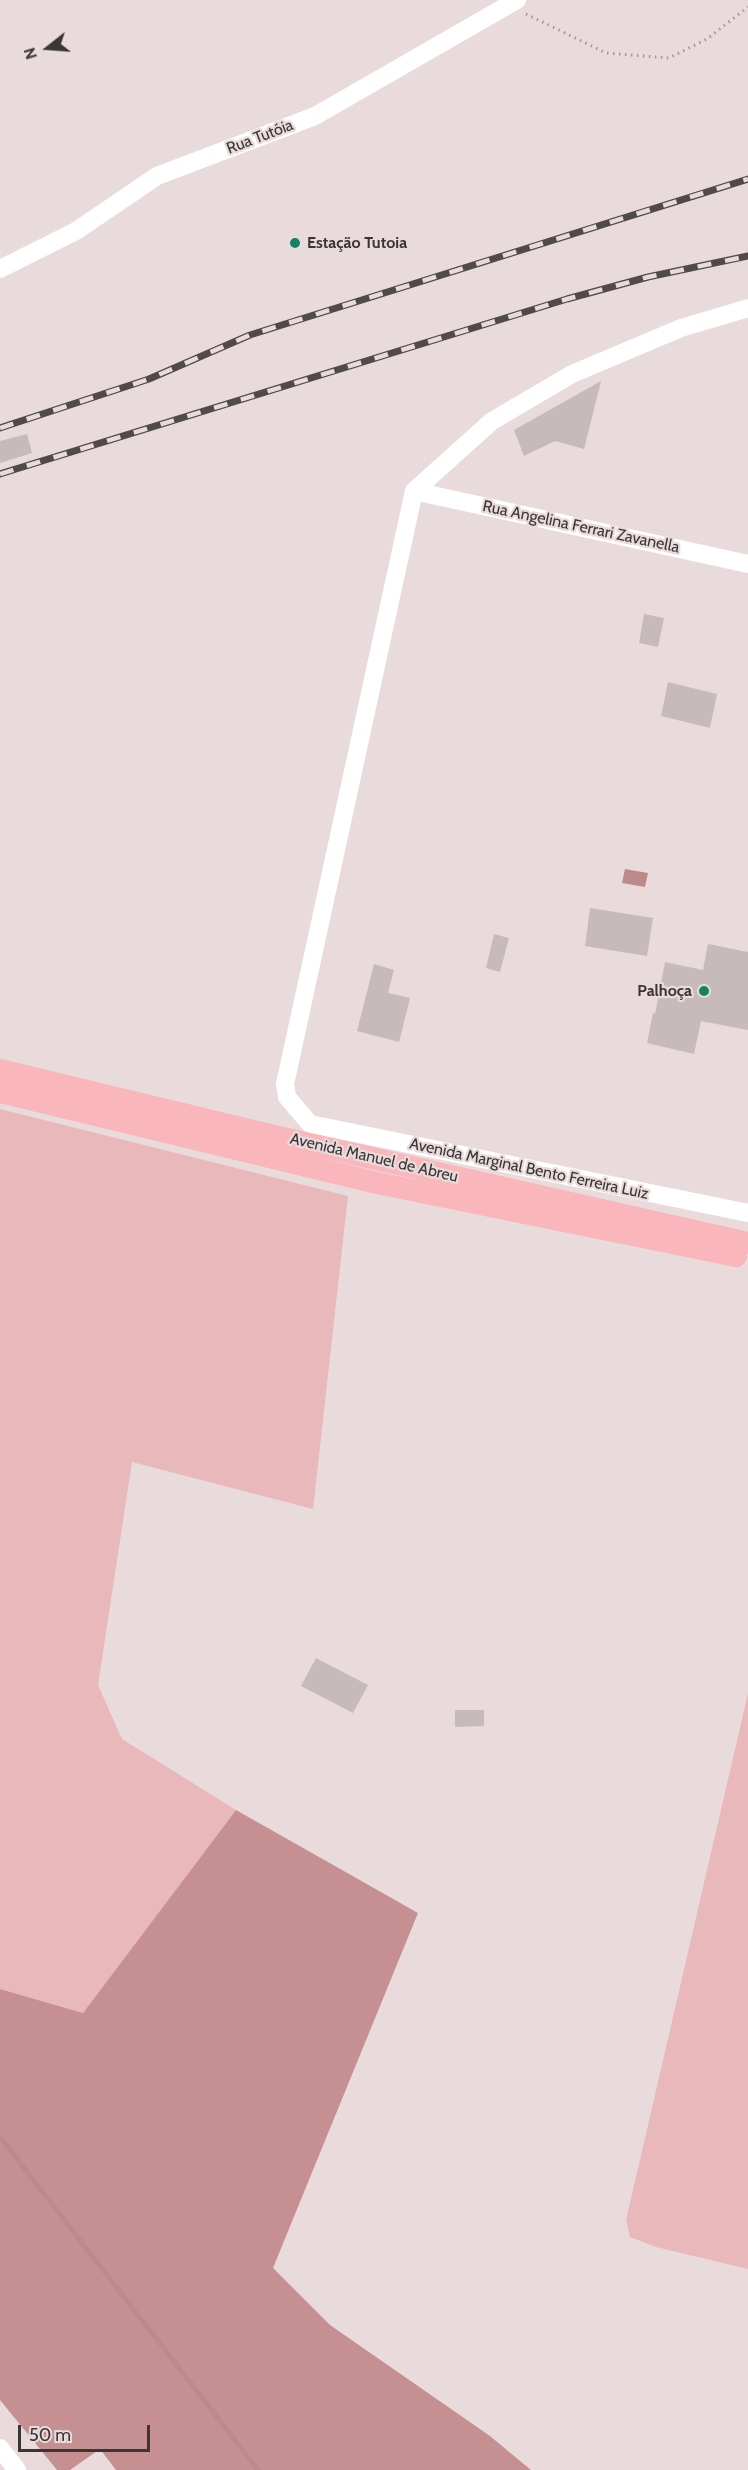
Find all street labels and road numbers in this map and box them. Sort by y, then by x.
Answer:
street label: Rua Tutóia [224,116,296,158]
street label: Rua Angelina Ferrari Zavanella [481,497,681,557]
street label: Avenida Manuel de Abreu [288,1129,460,1187]
street label: Avenida Marginal Bento Ferreira Luiz [408,1134,650,1204]

